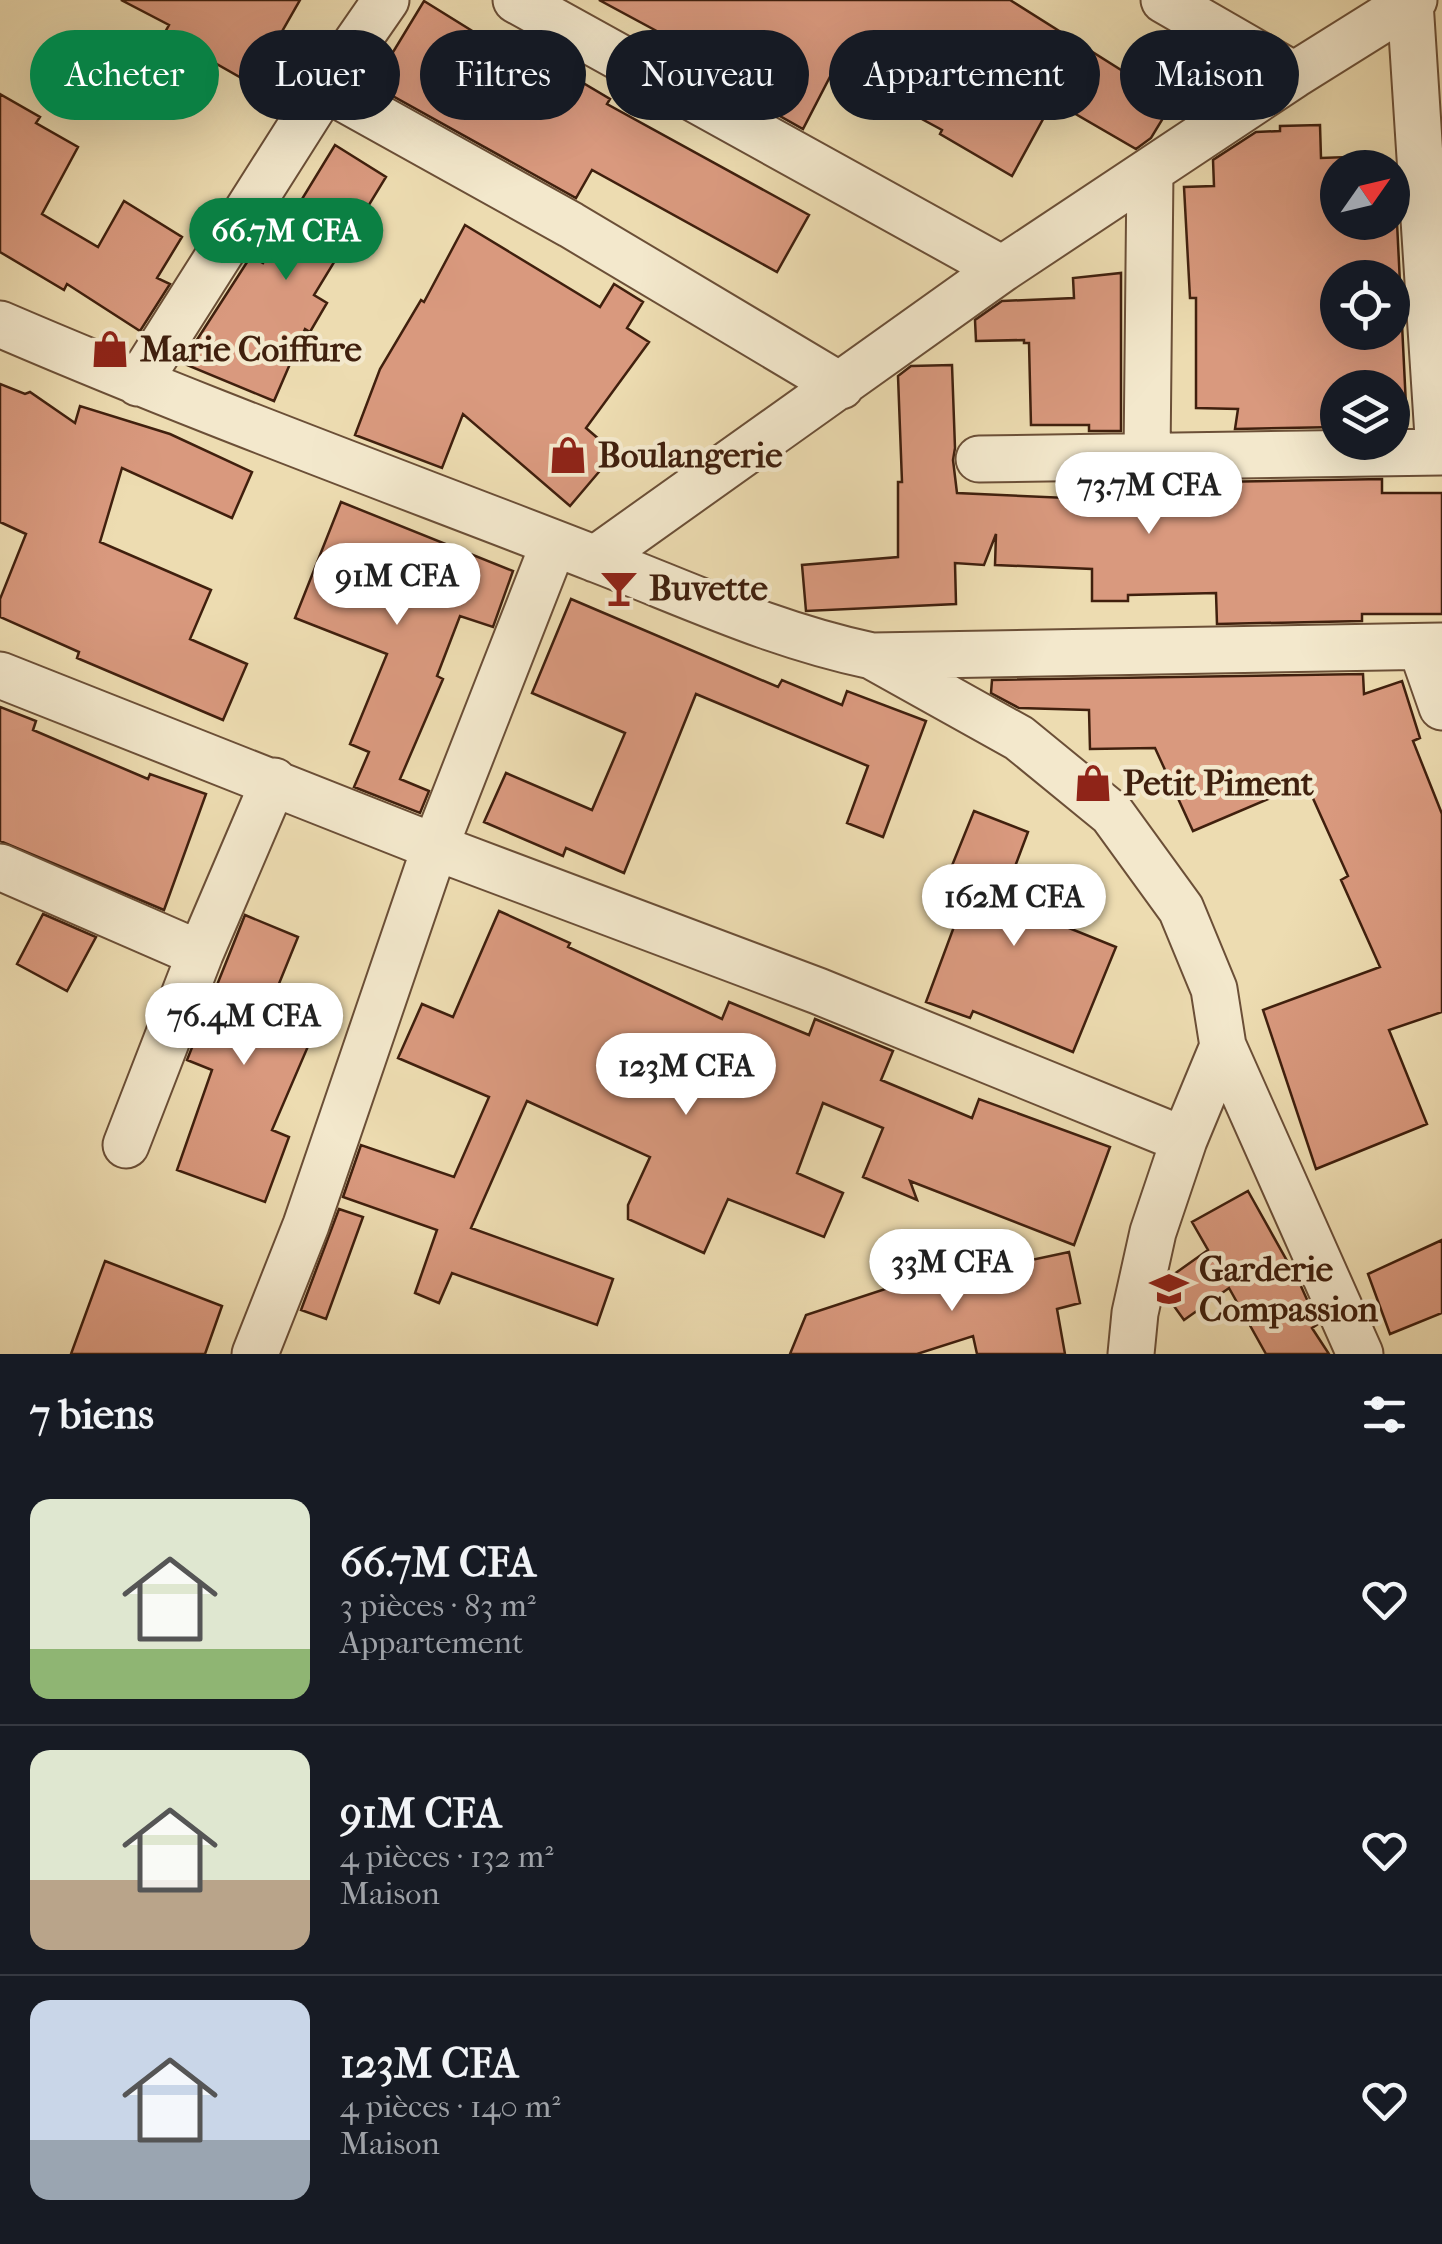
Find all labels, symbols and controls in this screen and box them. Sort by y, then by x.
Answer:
chip: Acheter [30,30,219,120]
chip: Louer [239,30,400,120]
chip: Filtres [420,30,586,120]
chip: Nouveau [606,30,809,120]
chip: Appartement [829,30,1100,120]
chip: Maison [1120,30,1299,120]
north arrow [1320,150,1410,240]
map controls [1320,150,1410,460]
pin: 66.7M CFA [172,198,400,283]
text: 66.7M CFA [211,212,361,249]
button: locate [1320,260,1410,350]
shop icon: Marie Coiffure [89,328,131,370]
place label: Marie Coiffure [140,329,363,370]
button: layers [1320,370,1410,460]
shop icon: Boulangerie [547,434,589,476]
place label: Boulangerie [598,435,783,476]
pin: 73.7M CFA [1035,452,1263,537]
text: 73.7M CFA [1077,466,1221,503]
pin: 91M CFA [305,543,489,628]
text: 91M CFA [335,557,459,594]
bar icon: Buvette [598,567,640,609]
place label: Buvette [649,568,768,609]
shop icon: Petit Piment [1072,762,1114,804]
place label: Petit Piment [1123,763,1314,804]
pin: 162M CFA [911,864,1117,949]
text: 162M CFA [944,878,1084,915]
pin: 76.4M CFA [130,983,358,1068]
text: 76.4M CFA [167,997,321,1034]
pin: 123M CFA [583,1033,789,1118]
text: 123M CFA [618,1047,754,1084]
pin: 33M CFA [860,1229,1044,1314]
text: 33M CFA [891,1243,1013,1280]
place label: Garderie Compassion [1199,1249,1379,1330]
school or university icon: Garderie Compassion [1148,1268,1190,1310]
icon: filters [1357,1387,1412,1442]
text: 7 biens [30,1390,154,1439]
text: 66.7M CFA [340,1538,536,1587]
icon: home [110,1539,230,1659]
icon: heart [1357,1572,1412,1627]
text: 3 pièces · 83 m² [340,1587,536,1624]
text: Appartement [340,1624,523,1661]
text: 91M CFA [340,1789,502,1838]
icon: home [110,1790,230,1910]
icon: heart [1357,1823,1412,1878]
text: 4 pièces · 132 m² [340,1838,553,1875]
text: Maison [340,1875,440,1912]
text: 123M CFA [340,2039,519,2088]
icon: home [110,2040,230,2160]
icon: heart [1357,2073,1412,2128]
text: 4 pièces · 140 m² [340,2088,560,2125]
text: Maison [340,2125,440,2162]

